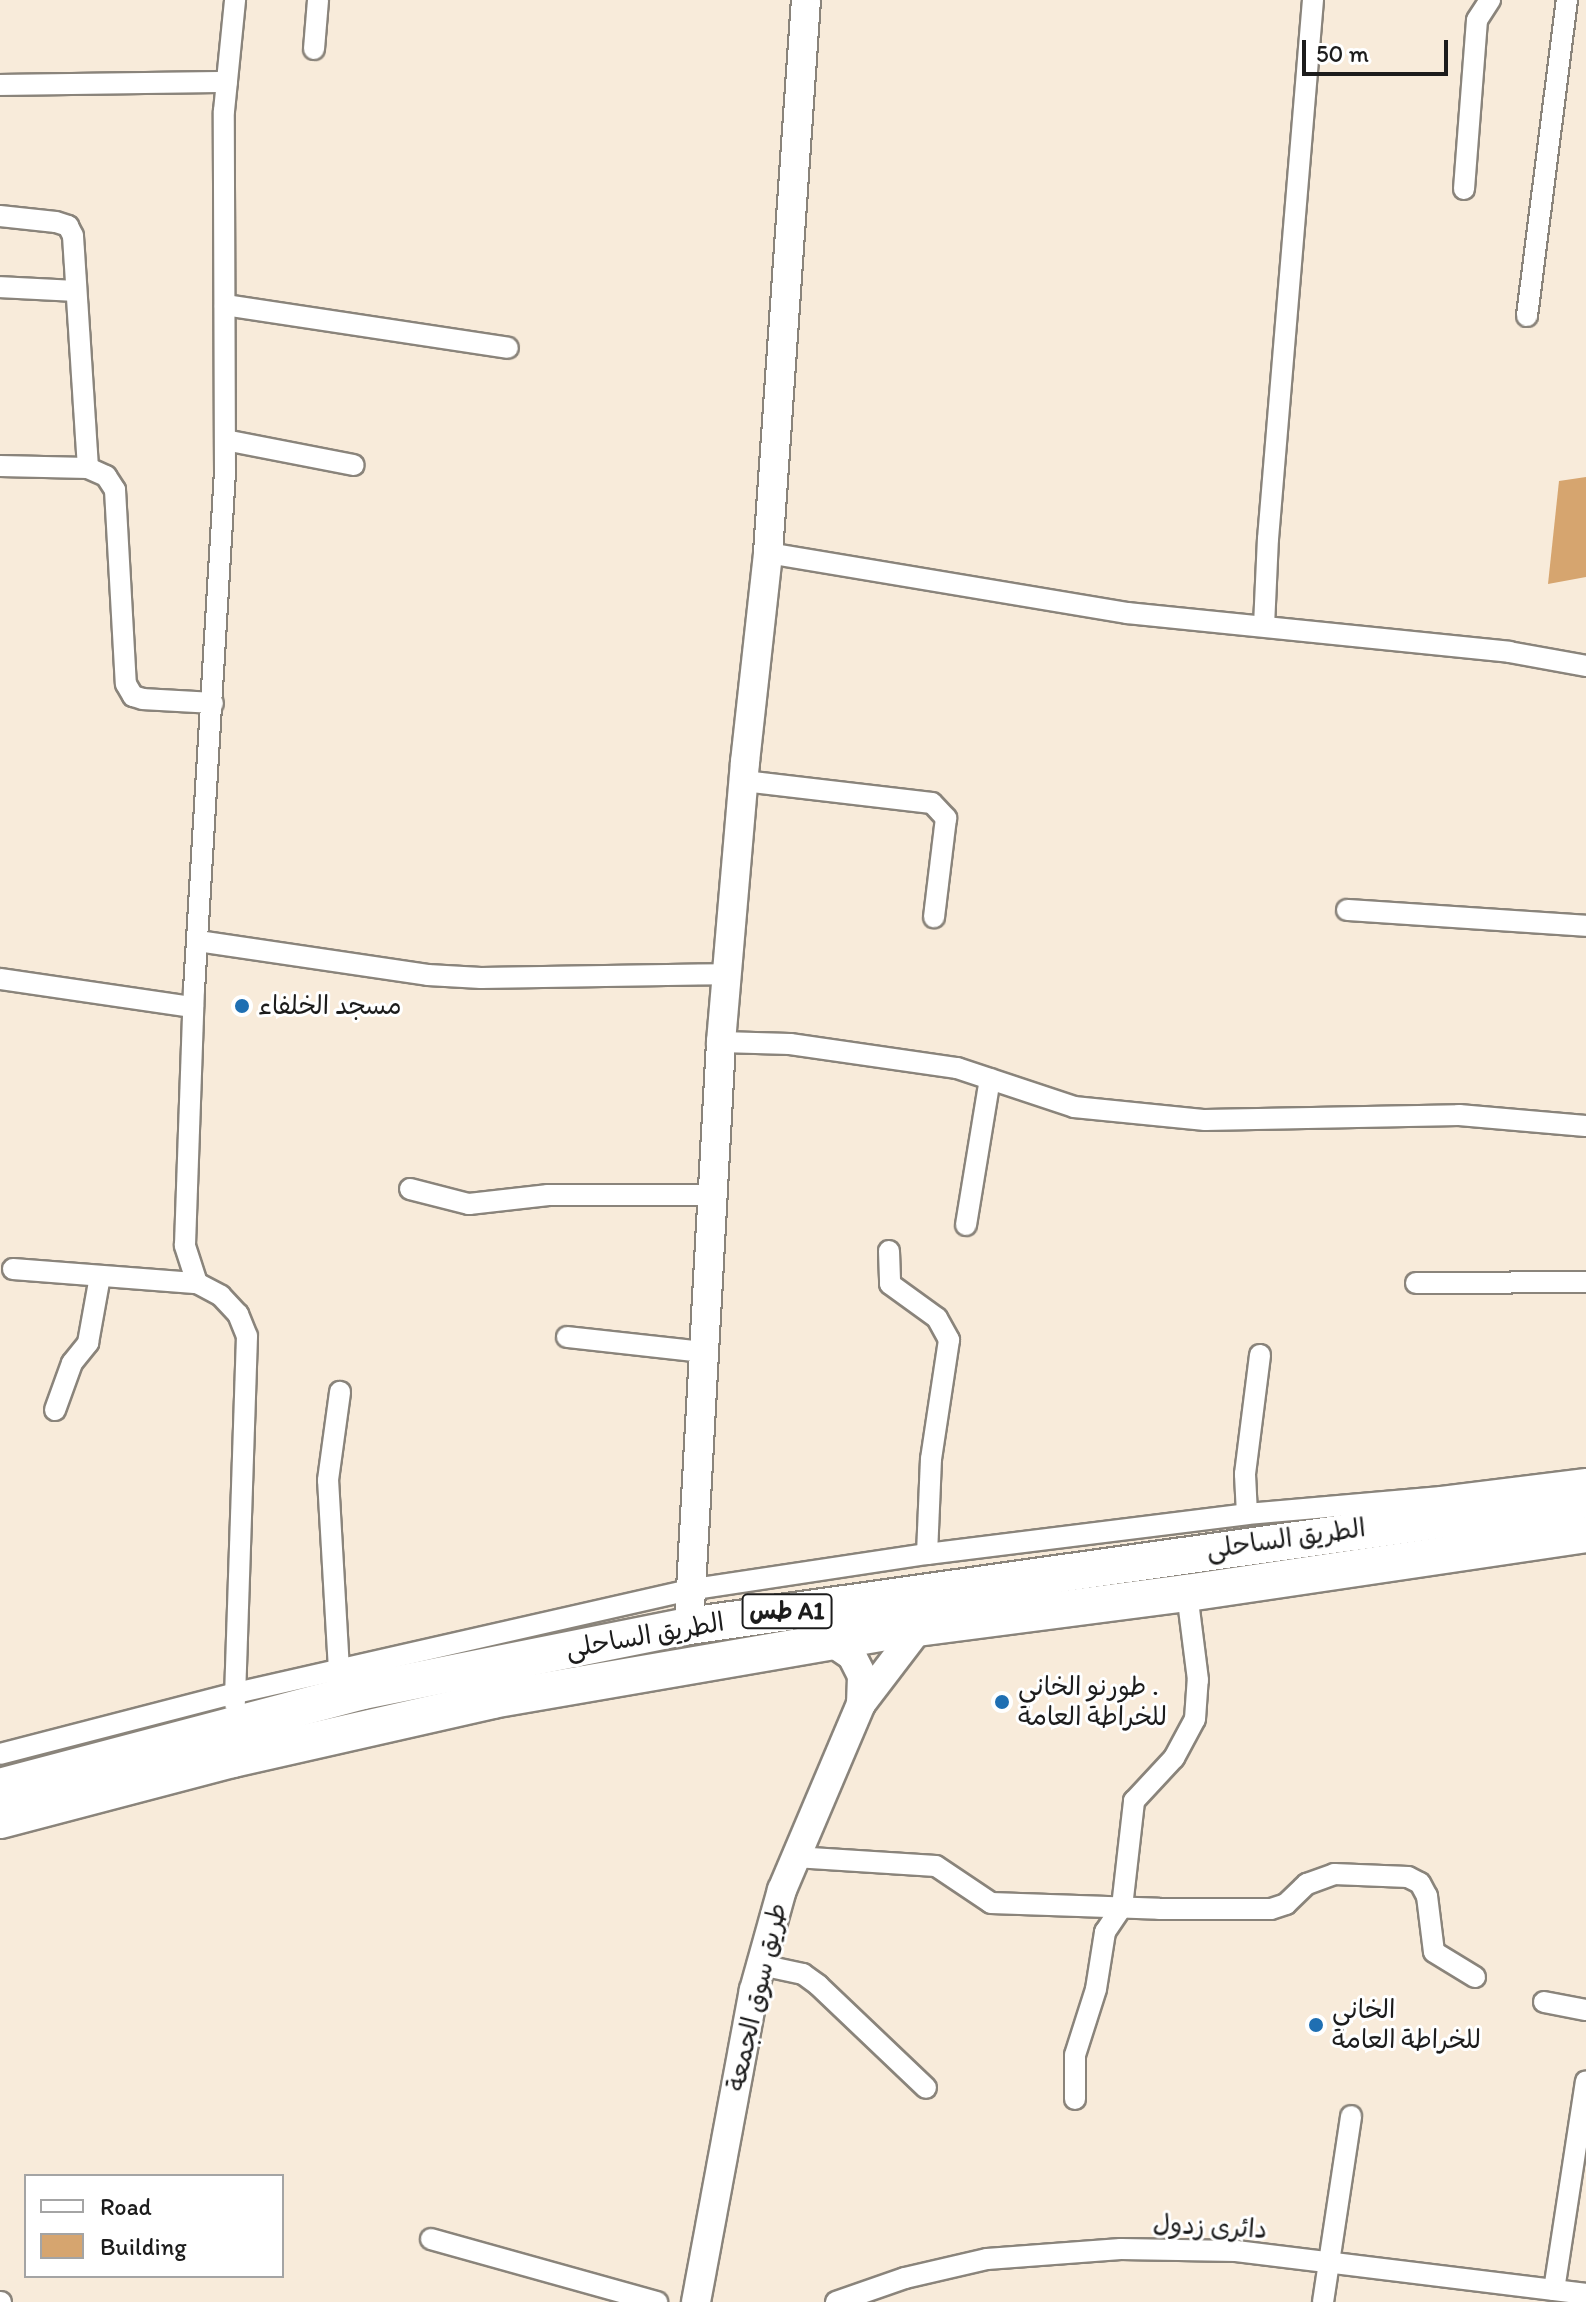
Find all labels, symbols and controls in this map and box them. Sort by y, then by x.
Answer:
scale bar [1306,24,1452,74]
text: 50 m [1316,39,1369,68]
place label: مسجد الخلفاء [258,990,402,1022]
marker: مسجد الخلفاء [233,997,251,1015]
street label: الطريق الساحلى [1204,1512,1368,1566]
road number: طس A1 [741,1591,833,1631]
street label: الطريق الساحلى [563,1607,727,1665]
place label: طورنو الخاني . للخراطة العامة [1018,1671,1167,1732]
marker: طورنو الخاني . للخراطة العامة [993,1693,1011,1711]
street label: طريق سوق الجمعة [720,1900,794,2094]
place label: الخاني للخراطة العامة [1332,1994,1481,2056]
marker: الخاني للخراطة العامة [1307,2016,1325,2034]
legend [24,2174,284,2278]
text: Road [100,2192,152,2221]
street label: دائرى زدول [1152,2208,1268,2246]
text: Building [100,2232,187,2261]

